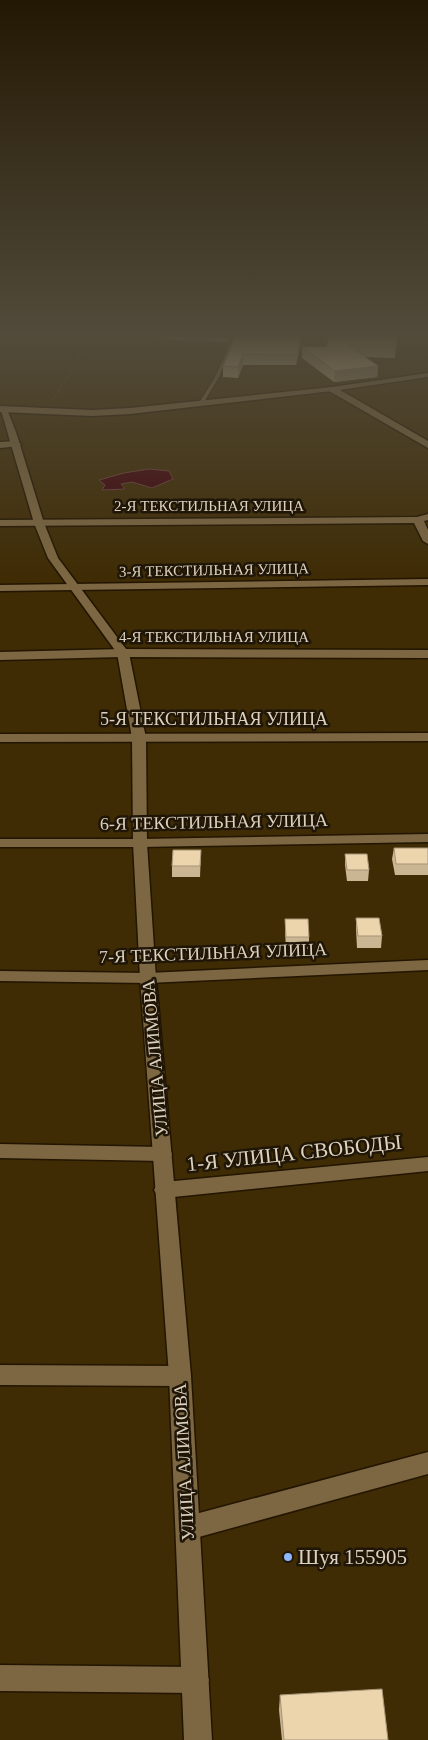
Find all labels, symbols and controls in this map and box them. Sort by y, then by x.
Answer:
street label: 2-Я ТЕКСТИЛЬНАЯ УЛИЦА [114,498,304,514]
street label: 3-Я ТЕКСТИЛЬНАЯ УЛИЦА [119,560,309,580]
street label: 4-Я ТЕКСТИЛЬНАЯ УЛИЦА [119,629,309,645]
street label: 5-Я ТЕКСТИЛЬНАЯ УЛИЦА [100,709,328,729]
street label: 6-Я ТЕКСТИЛЬНАЯ УЛИЦА [100,810,328,834]
street label: 7-Я ТЕКСТИЛЬНАЯ УЛИЦА [99,939,327,967]
street label: УЛИЦА АЛИМОВА [138,979,172,1137]
street label: 1-Я УЛИЦА СВОБОДЫ [185,1130,403,1176]
street label: УЛИЦА АЛИМОВА [170,1383,198,1541]
place label: Шуя 155905 [298,1545,407,1569]
marker: Шуя 155905 [282,1551,294,1563]

